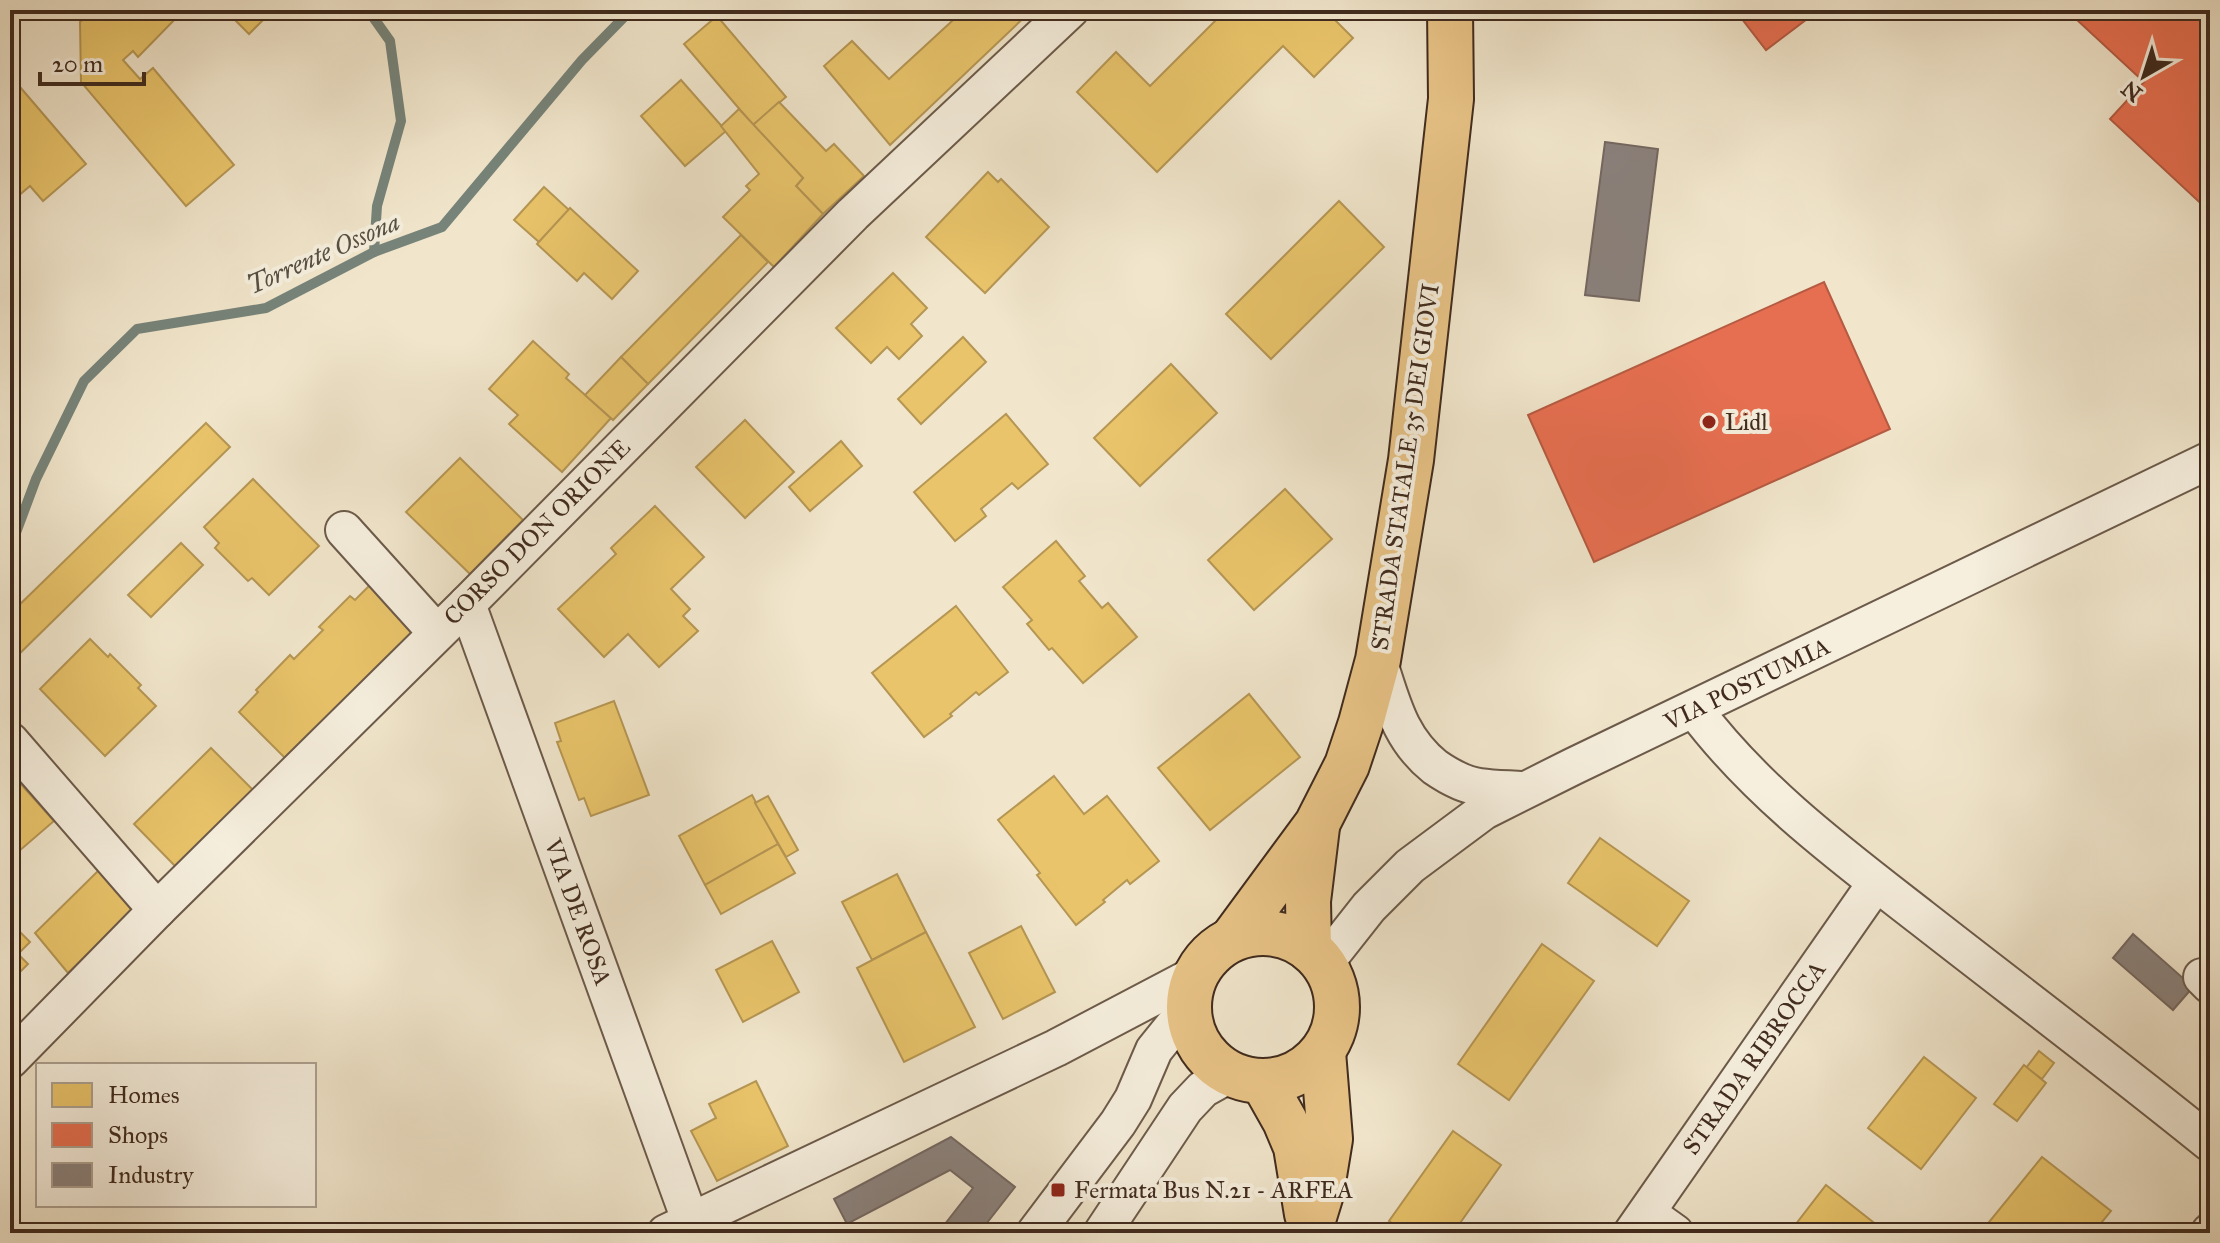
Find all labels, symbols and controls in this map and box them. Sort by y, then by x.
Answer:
scale bar [40,36,144,86]
north arrow [2104,36,2184,116]
text: 20 m [52,49,103,79]
text: N [2116,75,2147,108]
water label: Torrente Ossona [242,205,404,301]
street label: STRADA STATALE 35 DEI GIOVI [1364,282,1446,652]
place label: Lidl [1725,407,1768,437]
marker: Lidl [1700,413,1718,431]
street label: CORSO DON ORIONE [438,433,636,631]
street label: VIA POSTUMIA [1658,631,1835,738]
street label: VIA DE ROSA [537,834,618,989]
street label: STRADA RIBROCCA [1676,955,1832,1161]
legend [36,1063,316,1207]
text: Homes [108,1080,180,1110]
text: Shops [108,1120,168,1150]
text: Industry [108,1160,194,1190]
place label: Fermata Bus N.21 - ARFEA [1074,1175,1353,1205]
marker: Fermata Bus N.21 - ARFEA [1049,1181,1067,1199]

